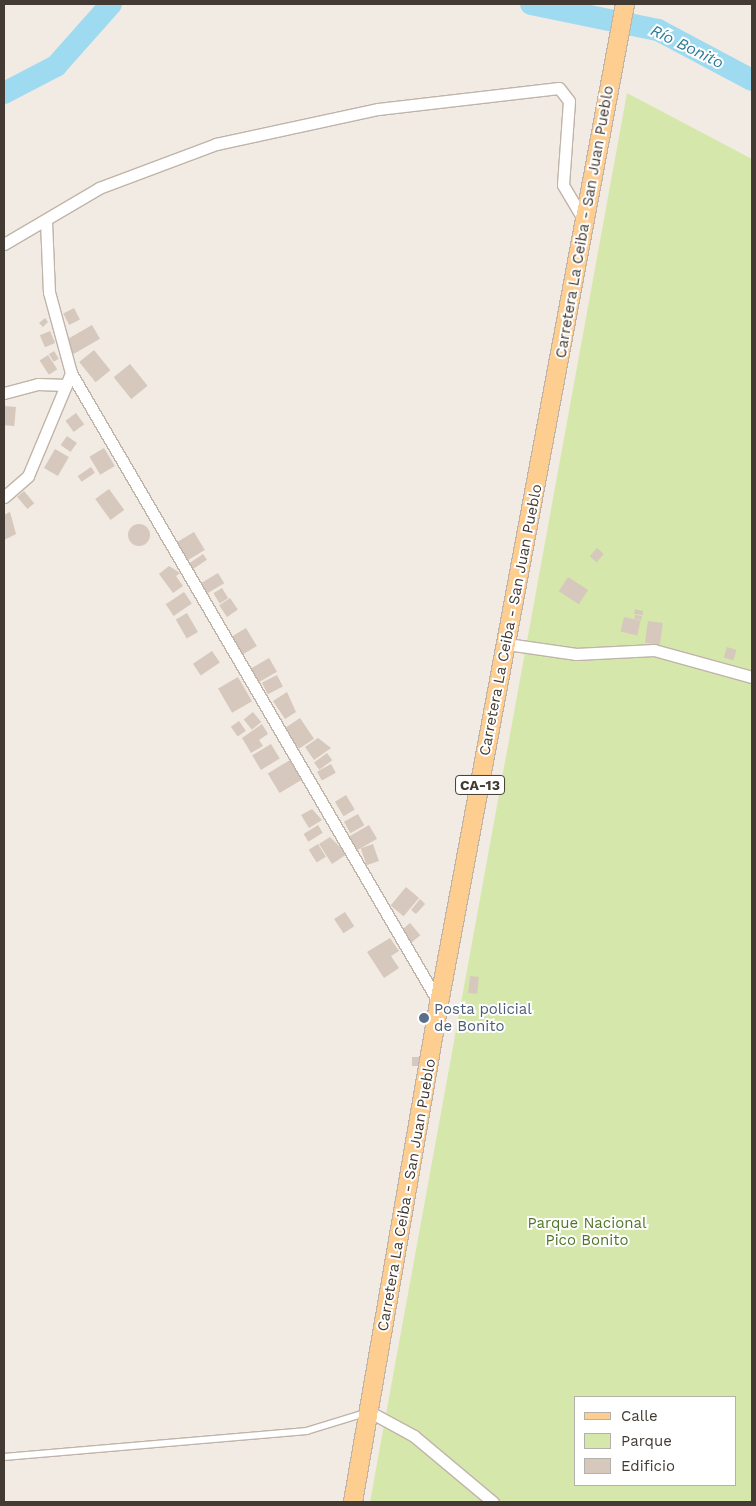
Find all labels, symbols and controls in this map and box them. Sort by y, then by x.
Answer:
water label: Río Bonito [647,21,727,73]
street label: Carretera La Ceiba - San Juan Pueblo [552,84,618,360]
street label: Carretera La Ceiba - San Juan Pueblo [476,482,546,758]
road number: CA-13 [455,774,505,796]
place label: Posta policial de Bonito [434,1000,532,1035]
marker: Posta policial de Bonito [418,1012,430,1024]
street label: Carretera La Ceiba - San Juan Pueblo [374,1057,440,1333]
park label: Parque Nacional Pico Bonito [527,1214,647,1249]
legend [574,1396,736,1486]
text: Calle [621,1407,658,1425]
text: Parque [621,1432,672,1450]
text: Edificio [621,1457,675,1475]

